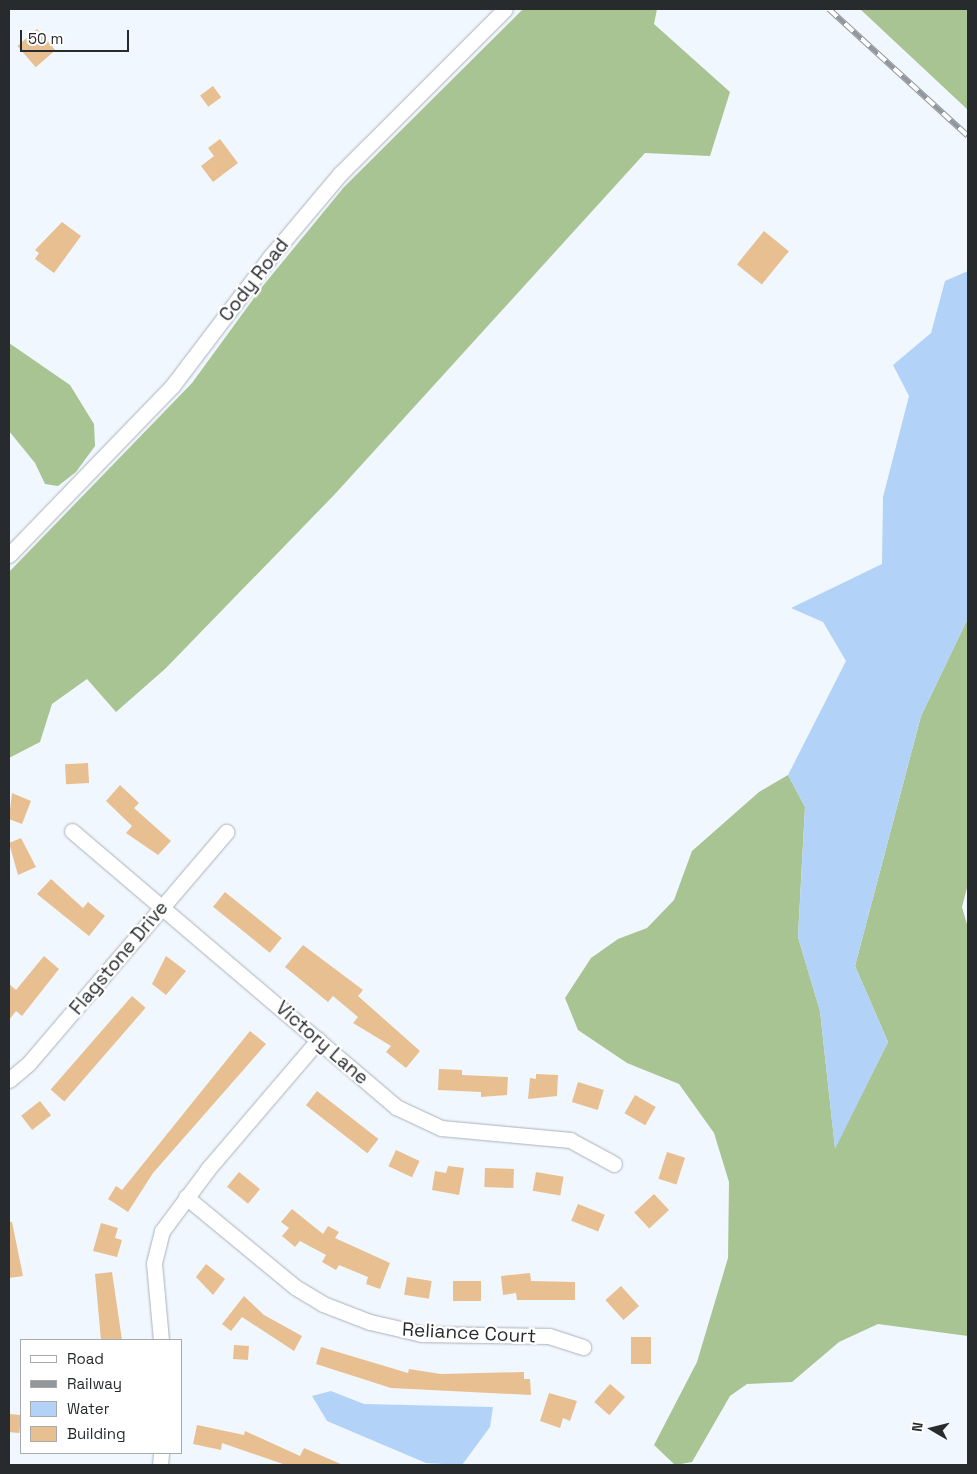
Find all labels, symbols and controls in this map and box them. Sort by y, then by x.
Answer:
scale bar [22,20,131,52]
text: 50 m [28,29,63,48]
street label: Cody Road [214,234,294,326]
street label: Flagstone Drive [65,897,173,1019]
street label: Victory Lane [271,997,373,1089]
street label: Reliance Court [401,1318,537,1348]
legend [20,1339,182,1454]
text: Road [67,1349,104,1368]
text: Railway [67,1374,122,1393]
text: Water [67,1399,109,1418]
north arrow [907,1404,957,1454]
text: N [908,1421,927,1433]
text: Building [67,1424,126,1443]

